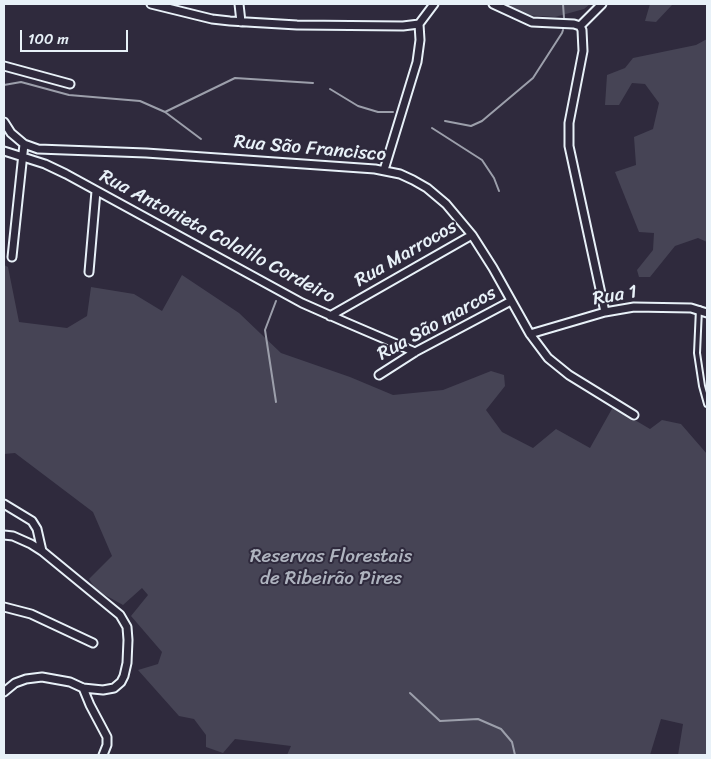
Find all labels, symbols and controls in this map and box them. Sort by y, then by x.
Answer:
scale bar [22,20,130,52]
text: 100 m [28,26,69,52]
street label: Rua São Francisco [233,131,387,167]
street label: Rua Antonieta Colalilo Cordeiro [95,165,339,309]
street label: Rua Marrocos [351,216,461,292]
street label: Rua 1 [591,281,639,311]
street label: Rua São marcos [374,282,500,366]
park label: Reservas Florestais de Ribeirão Pires [250,546,412,590]

